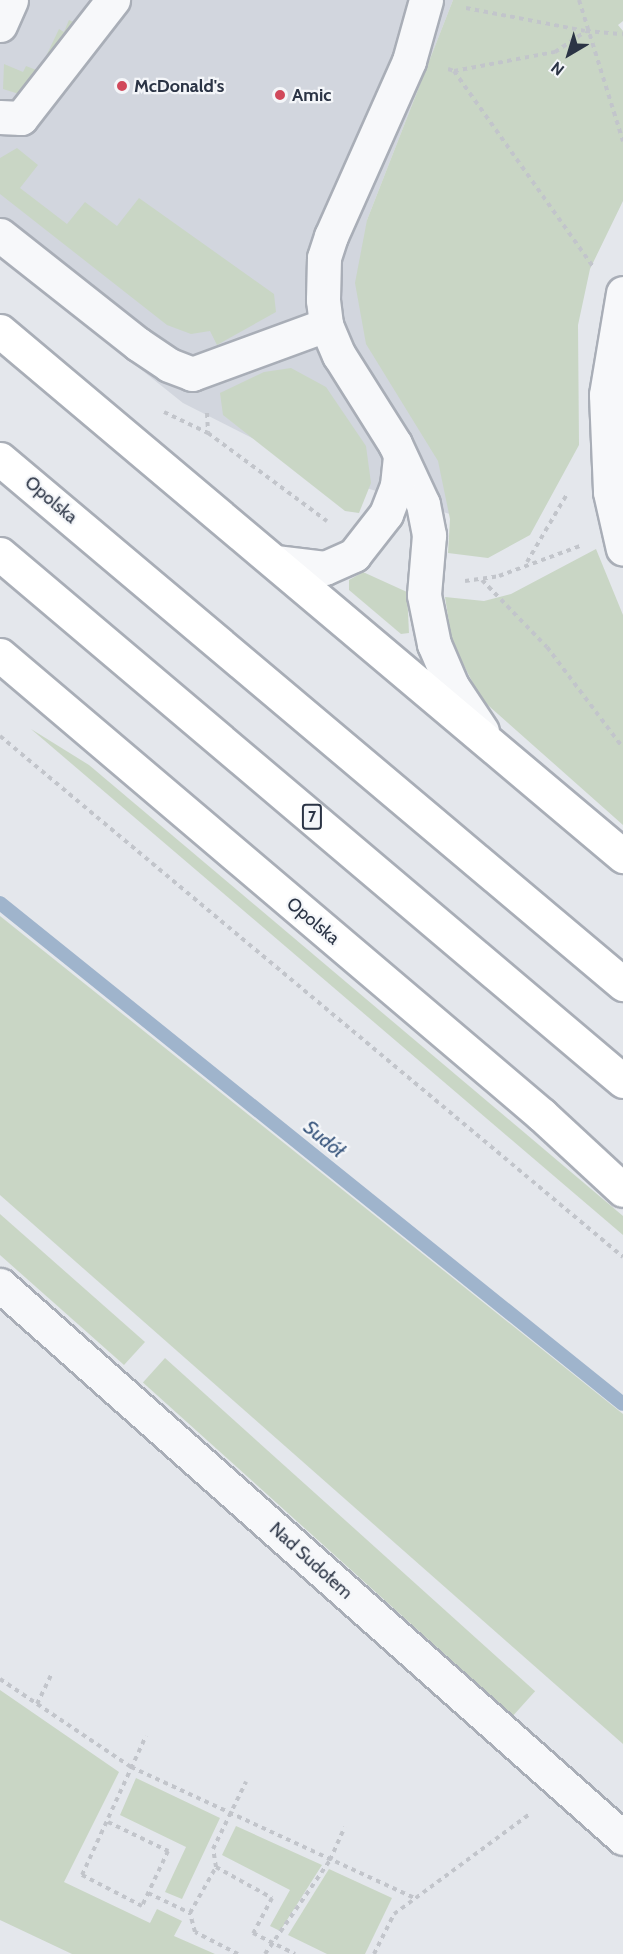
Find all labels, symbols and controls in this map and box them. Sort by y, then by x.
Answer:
north arrow [539,24,599,84]
text: N [547,58,568,80]
place label: McDonald's [134,75,224,97]
marker: McDonald's [115,79,129,93]
place label: Amic [292,84,331,106]
marker: Amic [273,88,287,102]
street label: Opolska [20,472,82,528]
road number: 7 [302,804,322,830]
street label: Opolska [282,893,344,949]
water label: Sudół [299,1115,349,1163]
street label: Nad Sudołem [265,1518,357,1604]

